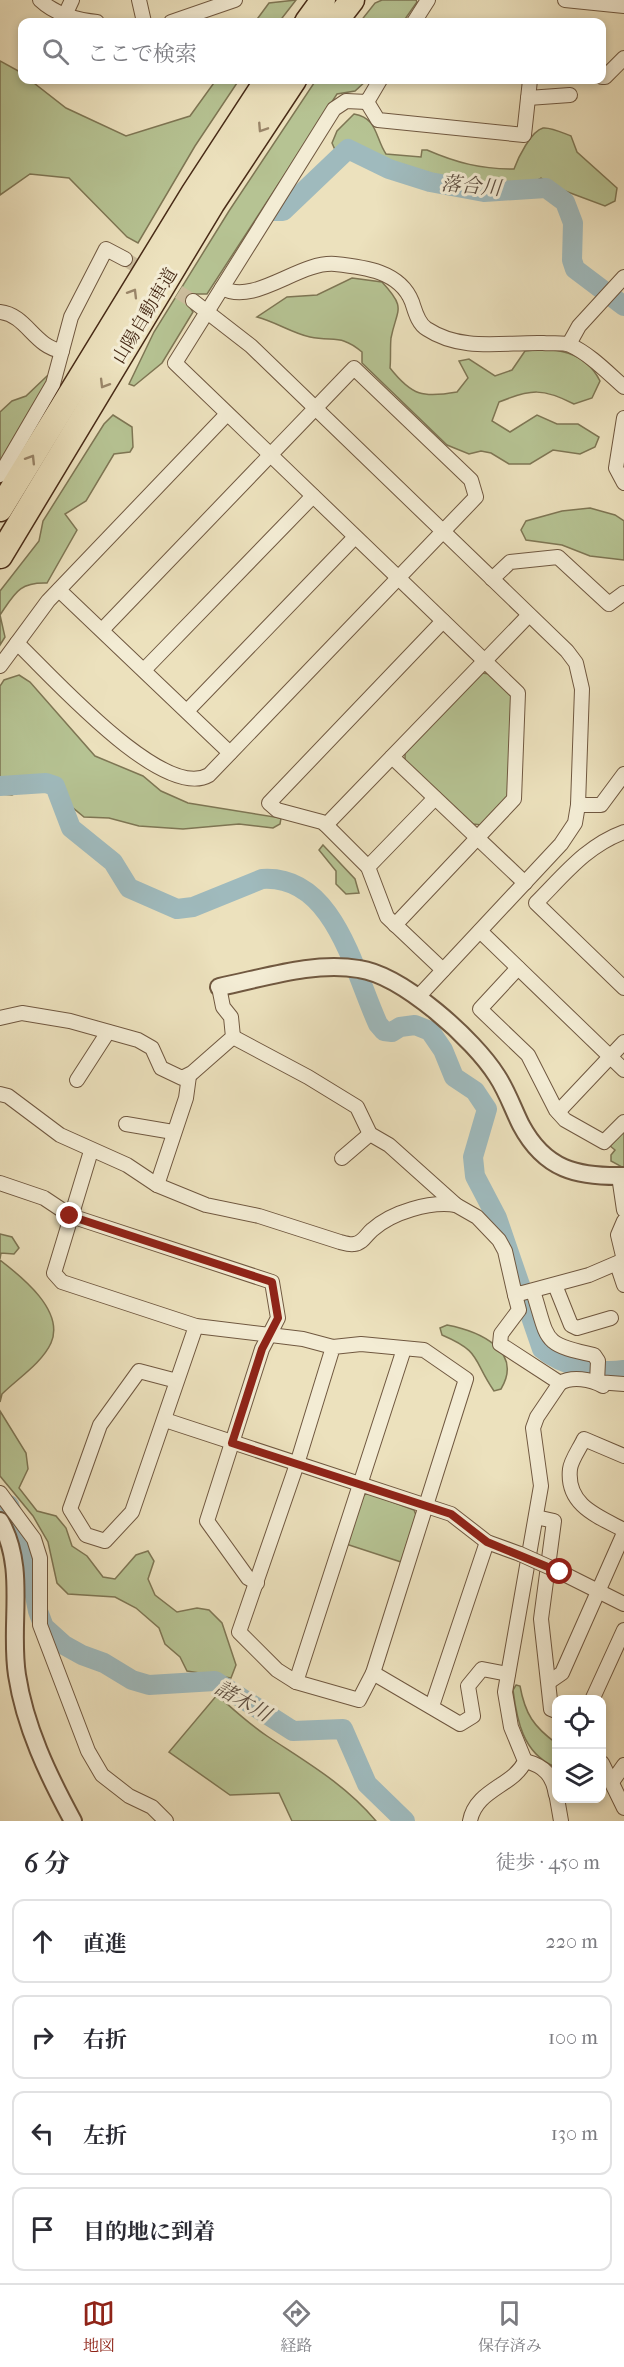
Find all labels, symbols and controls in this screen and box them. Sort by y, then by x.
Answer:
search box [18,18,606,84]
icon: search [39,35,72,68]
text: ここで検索 [87,41,197,67]
one-way arrow [258,122,269,133]
water label: 落合川 [440,172,504,200]
street label: 山陽自動車道 [108,264,182,368]
one-way arrow [126,289,137,299]
one-way arrow [100,378,112,388]
one-way arrow [24,455,35,466]
route end [56,1202,82,1228]
route start [546,1558,572,1584]
water label: 諸木川 [211,1676,276,1727]
map controls [552,1695,606,1803]
button: locate [552,1695,606,1749]
button: layers [552,1749,606,1803]
text: 6 分 [24,1848,70,1879]
text: 徒歩 · 450 m [496,1851,600,1874]
icon: ahead [26,1925,59,1958]
text: 220 m [545,1930,598,1953]
text: 直進 [83,1931,127,1957]
icon: right [26,2021,59,2054]
text: 100 m [548,2026,598,2049]
text: 右折 [83,2027,127,2053]
icon: left [26,2117,59,2150]
text: 130 m [551,2122,598,2145]
text: 左折 [83,2123,127,2149]
icon: arrive [26,2213,59,2246]
text: 目的地に到着 [83,2219,215,2245]
tab: 地図 [82,2297,115,2356]
tab: 経路 [280,2297,313,2356]
tab: 保存済み [478,2297,542,2356]

